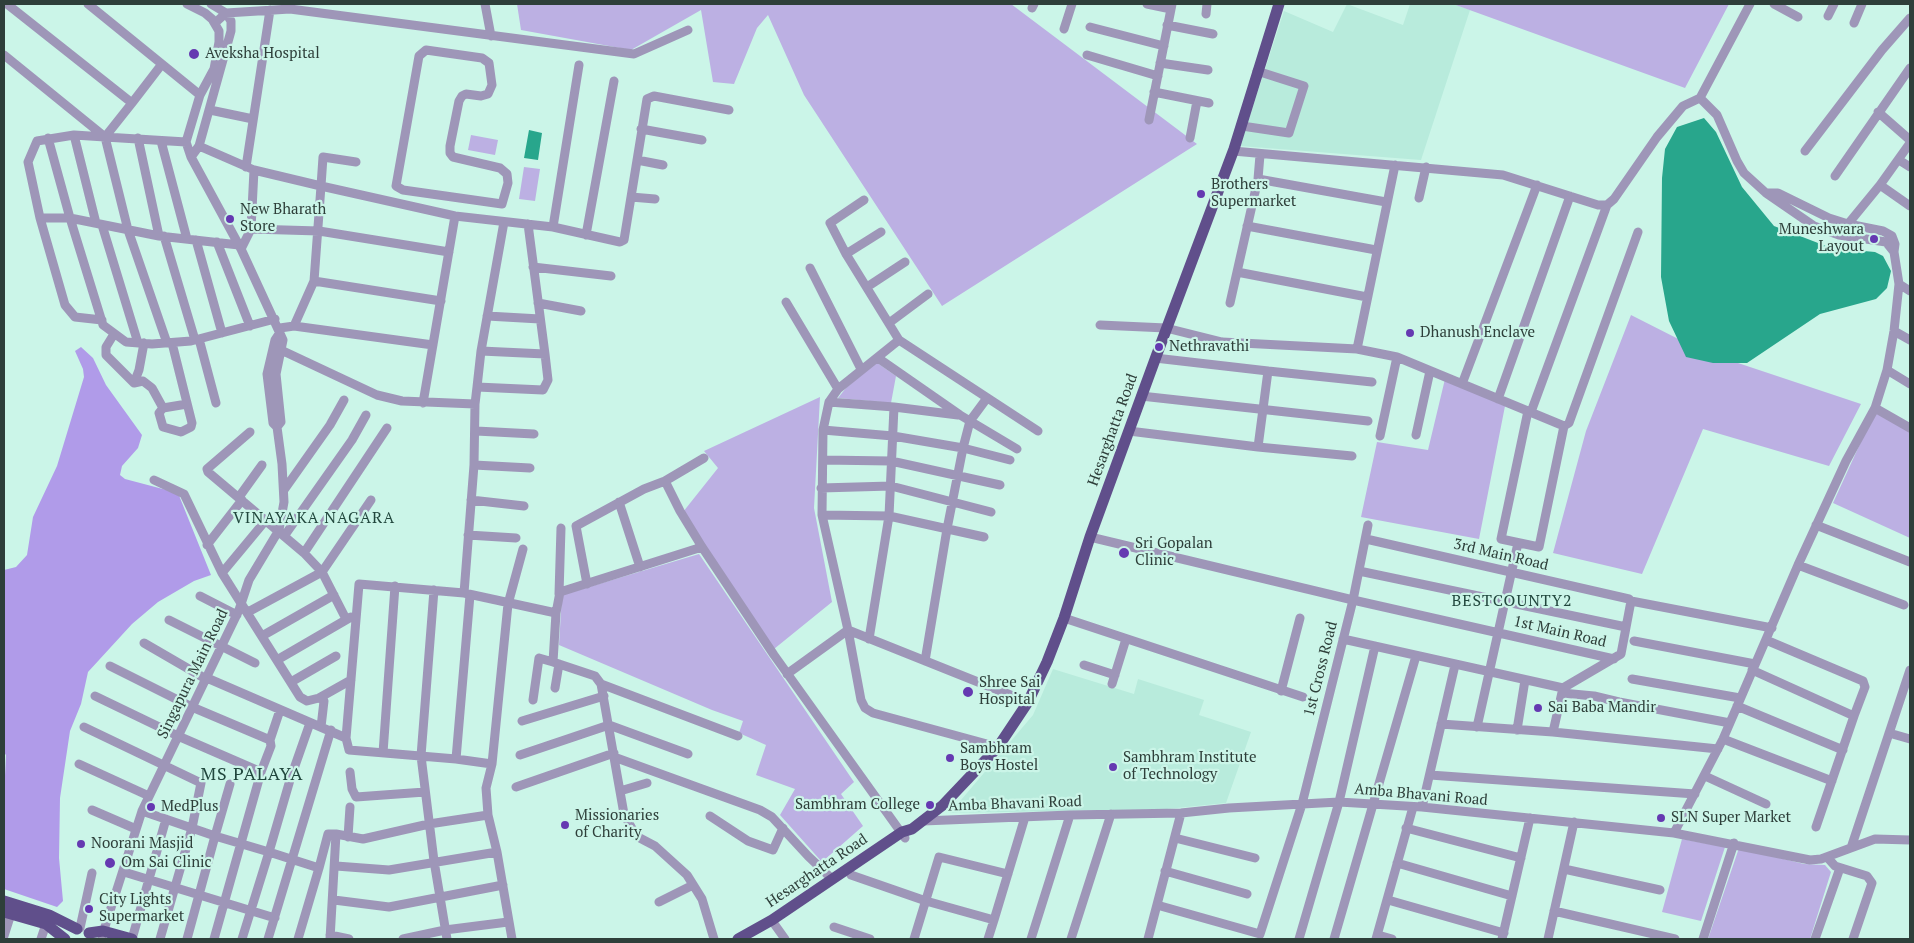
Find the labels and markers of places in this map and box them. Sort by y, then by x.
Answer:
place label: Aveksha Hospital [205,45,320,63]
marker: Aveksha Hospital [187,47,201,61]
place label: Brothers Supermarket [1211,176,1296,211]
marker: Brothers Supermarket [1195,188,1207,200]
place label: New Bharath Store [240,201,326,236]
marker: New Bharath Store [224,213,236,225]
place label: Muneshwara Layout [1779,221,1864,256]
marker: Muneshwara Layout [1868,233,1880,245]
place label: Dhanush Enclave [1420,324,1535,342]
marker: Dhanush Enclave [1404,327,1416,339]
place label: Nethravathi [1169,338,1249,356]
marker: Nethravathi [1153,341,1165,353]
place label: Sri Gopalan Clinic [1135,535,1213,570]
marker: Sri Gopalan Clinic [1117,546,1131,560]
place label: Shree Sai Hospital [979,674,1040,709]
marker: Shree Sai Hospital [961,685,975,699]
place label: Sai Baba Mandir [1548,699,1656,717]
marker: Sai Baba Mandir [1532,702,1544,714]
place label: Sambhram Boys Hostel [960,740,1038,775]
place label: Sambhram Institute of Technology [1123,749,1257,784]
marker: Sambhram Boys Hostel [944,752,956,764]
marker: Sambhram Institute of Technology [1107,761,1119,773]
place label: Sambhram College [795,796,920,814]
place label: MedPlus [161,798,218,816]
marker: Sambhram College [924,799,936,811]
marker: MedPlus [145,801,157,813]
place label: Missionaries of Charity [575,807,659,842]
place label: SLN Super Market [1671,809,1791,827]
marker: SLN Super Market [1655,812,1667,824]
marker: Missionaries of Charity [559,819,571,831]
place label: Noorani Masjid [91,835,193,853]
marker: Noorani Masjid [75,838,87,850]
place label: Om Sai Clinic [121,854,212,872]
marker: Om Sai Clinic [103,856,117,870]
place label: City Lights Supermarket [99,891,184,926]
marker: City Lights Supermarket [83,903,95,915]

